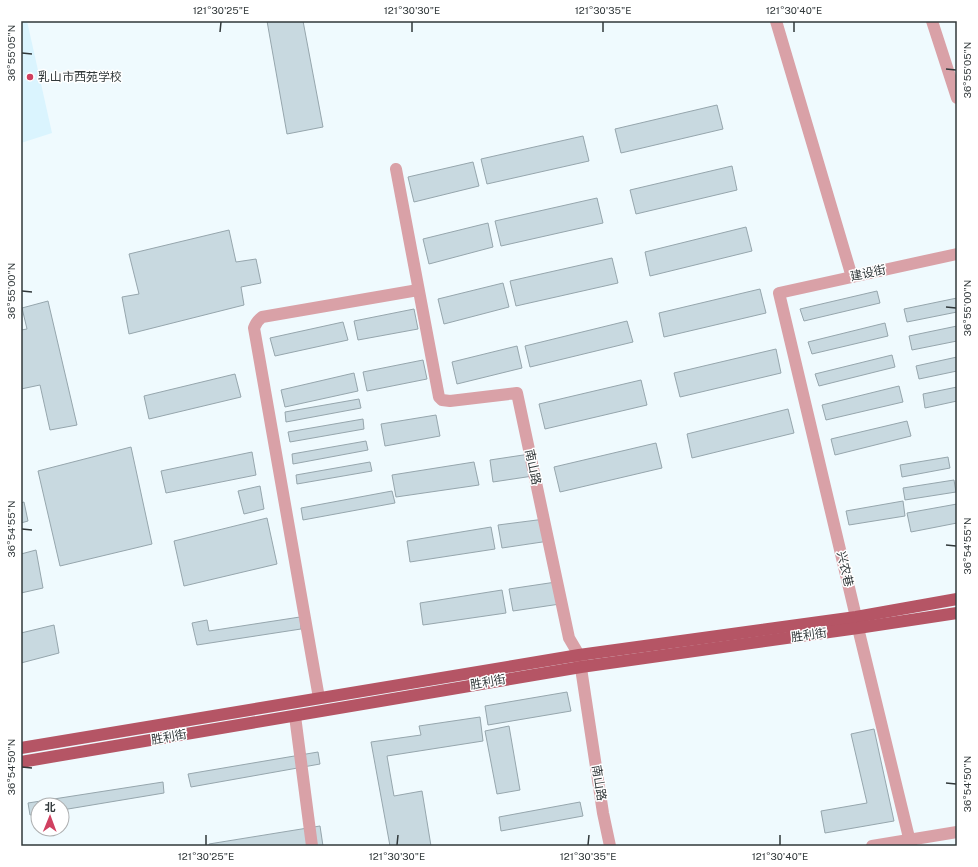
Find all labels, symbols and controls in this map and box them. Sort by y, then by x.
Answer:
text: 121°30'25"E [193,4,249,16]
text: 121°30'30"E [384,4,440,16]
text: 121°30'35"E [575,4,631,16]
text: 121°30'40"E [766,4,822,16]
text: 36°55'05"N [5,25,17,81]
text: 36°55'05"N [961,42,973,98]
place label: 乳山市西苑学校 [38,70,122,84]
marker: 乳山市西苑学校 [25,72,35,82]
street label: 建设街 [849,262,887,284]
text: 36°55'00"N [5,263,17,319]
text: 36°55'00"N [961,280,973,336]
street label: 南山路 [522,448,544,486]
text: 36°54'55"N [5,501,17,557]
text: 36°54'55"N [961,518,973,574]
street label: 兴农巷 [834,550,856,588]
street label: 胜利街 [790,626,828,644]
street label: 胜利街 [469,672,507,692]
street label: 胜利街 [150,727,188,747]
text: 36°54'50"N [5,739,17,795]
text: 36°54'50"N [961,756,973,812]
street label: 南山路 [589,764,609,802]
north arrow [30,797,70,837]
text: 北 [45,801,56,813]
text: 121°30'25"E [178,850,234,862]
text: 121°30'30"E [369,850,425,862]
text: 121°30'35"E [560,850,616,862]
text: 121°30'40"E [752,850,808,862]

